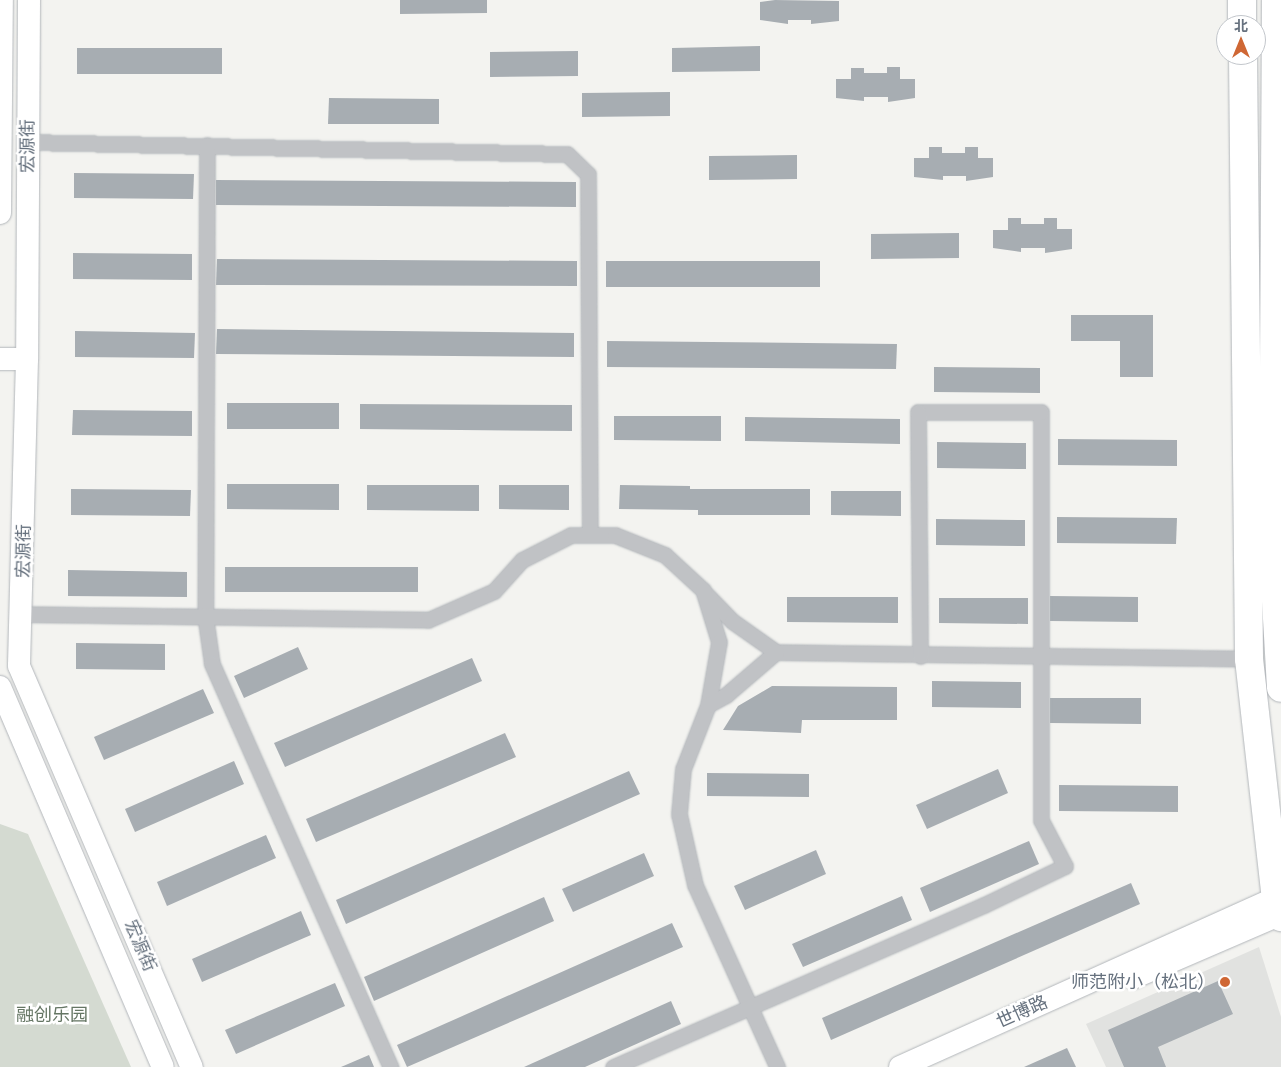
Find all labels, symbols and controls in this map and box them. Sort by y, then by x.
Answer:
north arrow [1216,15,1266,65]
text: 北 [1234,17,1248,35]
street label: 宏源街 [17,119,39,173]
street label: 宏源街 [13,524,35,578]
street label: 宏源街 [120,917,160,975]
place label: 师范附小（松北） [1071,971,1215,993]
marker: 师范附小（松北） [1219,976,1231,988]
street label: 世博路 [993,991,1051,1033]
park label: 融创乐园 [16,1004,88,1026]

